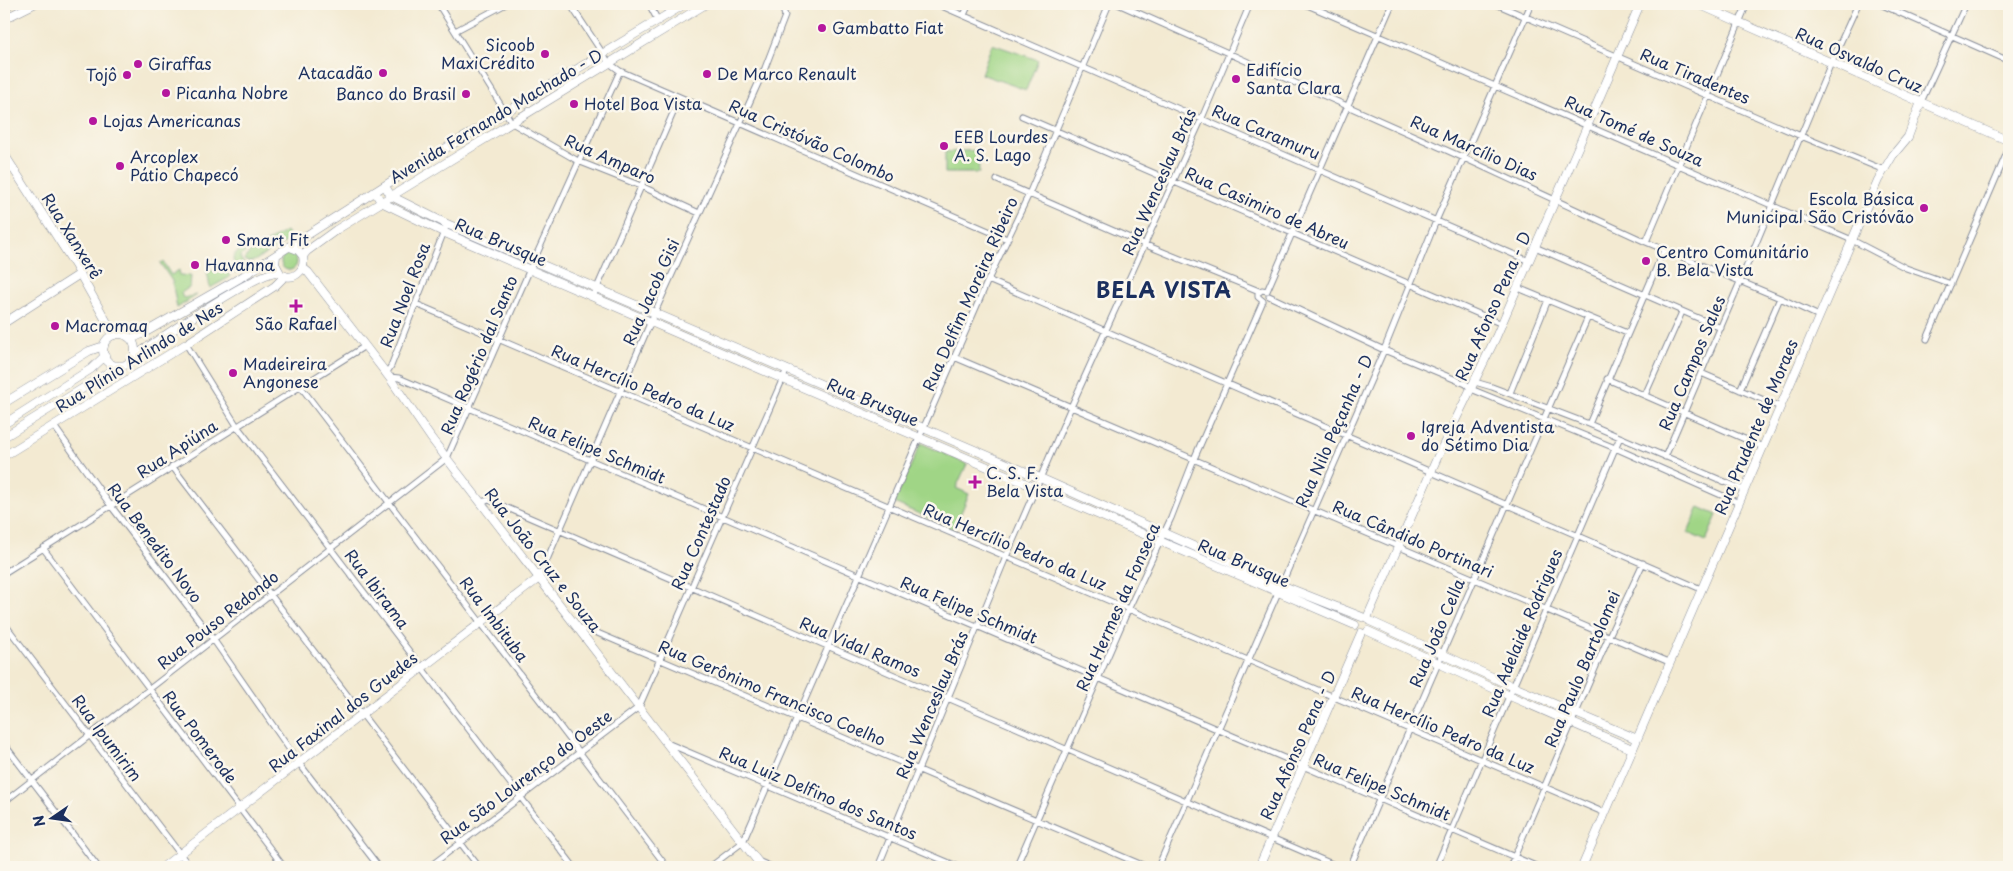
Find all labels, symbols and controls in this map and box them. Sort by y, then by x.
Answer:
place label: Gambatto Fiat [832,15,944,39]
street label: Rua Osvaldo Cruz [1792,20,1927,98]
marker: Gambatto Fiat [816,22,828,34]
place label: Sicoob MaxiCrédito [441,32,535,74]
street label: Rua Tiradentes [1637,41,1754,109]
street label: Avenida Fernando Machado - D [384,42,607,188]
marker: Sicoob MaxiCrédito [539,48,551,60]
place label: Giraffas [148,51,212,75]
place label: Edifício Santa Clara [1246,57,1341,99]
marker: Giraffas [132,58,144,70]
place label: Atacadão [298,60,373,84]
place label: De Marco Renault [717,61,857,85]
place label: Tojô [86,62,117,86]
marker: Atacadão [377,67,389,79]
marker: De Marco Renault [701,68,713,80]
marker: Tojô [121,69,133,81]
marker: Edifício Santa Clara [1230,73,1242,85]
place label: Picanha Nobre [176,80,289,104]
place label: Banco do Brasil [336,81,456,105]
marker: Picanha Nobre [160,87,172,99]
marker: Banco do Brasil [460,88,472,100]
street label: Rua Tomé de Souza [1561,89,1708,172]
place label: Hotel Boa Vista [584,91,702,115]
street label: Rua Cristóvão Colombo [726,93,899,188]
street label: Rua Caramuru [1208,97,1324,165]
marker: Hotel Boa Vista [568,98,580,110]
street label: Rua Wenceslau Brás [1115,104,1201,259]
place label: Lojas Americanas [103,108,241,132]
street label: Rua Marcílio Dias [1407,108,1542,186]
marker: Lojas Americanas [87,115,99,127]
place label: EEB Lourdes A. S. Lago [954,124,1048,166]
street label: Rua Amparo [561,127,660,189]
marker: EEB Lourdes A. S. Lago [938,140,950,152]
place label: Arcoplex Pátio Chapecó [130,144,239,186]
marker: Arcoplex Pátio Chapecó [114,160,126,172]
street label: Rua Casimiro de Abreu [1181,160,1353,254]
place label: Escola Básica Municipal São Cristóvão [1726,186,1914,228]
street label: Rua Xanxerê [37,188,109,283]
street label: Rua Delfim Moreira Ribeiro [915,193,1023,395]
marker: Escola Básica Municipal São Cristóvão [1918,202,1930,214]
street label: Rua Brusque [452,211,551,271]
place label: Smart Fit [236,227,309,251]
street label: Rua Afonso Pena - D [1448,227,1536,384]
marker: Smart Fit [220,234,232,246]
street label: Rua Jacob Gisi [616,235,684,349]
street label: Rua Noel Rosa [373,239,435,351]
place label: Centro Comunitário B. Bela Vista [1656,239,1809,281]
place label: Havanna [205,252,275,276]
marker: Centro Comunitário B. Bela Vista [1640,255,1652,267]
marker: Havanna [189,259,201,271]
street label: Rua Rogério dal Santo [434,271,523,438]
district label: BELA VISTA [1096,273,1232,305]
street label: Rua Campos Sales [1652,291,1730,434]
street label: Rua Plínio Arlindo de Nes [50,295,227,417]
marker: São Rafael [290,300,302,312]
place label: São Rafael [255,311,337,335]
place label: Macromaq [65,313,148,337]
marker: Macromaq [49,320,61,332]
street label: Rua Prudente de Moraes [1707,335,1803,518]
street label: Rua Hercílio Pedro da Luz [548,338,739,437]
street label: Rua Nilo Peçanha - D [1288,350,1378,511]
place label: Madeireira Angonese [243,351,327,393]
marker: Madeireira Angonese [227,367,239,379]
street label: Rua Brusque [824,371,923,431]
street label: Rua Felipe Schmidt [525,409,670,489]
street label: Rua Apiúna [131,413,221,483]
place label: Igreja Adventista do Sétimo Dia [1421,414,1555,456]
marker: Igreja Adventista do Sétimo Dia [1405,430,1417,442]
place label: C. S. F. Bela Vista [986,460,1063,502]
street label: Rua Contestado [664,471,736,594]
marker: C. S. F. Bela Vista [968,475,982,489]
street label: Rua Benedito Novo [103,477,209,607]
street label: Rua João Cruz e Souza [480,482,608,637]
street label: Rua Cândido Portinari [1329,493,1497,583]
street label: Rua Hercílio Pedro da Luz [920,497,1111,596]
street label: Rua Hermes da Fonseca [1069,518,1165,695]
street label: Rua Brusque [1195,532,1294,592]
street label: Rua Ibirama [340,544,416,634]
street label: Rua Adelaide Rodrigues [1475,545,1567,720]
street label: Rua Pouso Redondo [152,564,283,674]
street label: Rua Felipe Schmidt [897,569,1042,649]
street label: Rua Imbituba [455,571,535,666]
street label: Rua João Cella [1402,574,1470,691]
street label: Rua Paulo Bartolomei [1537,586,1625,751]
street label: Rua Vidal Ramos [796,610,924,682]
street label: Rua Wenceslau Brás [889,627,973,782]
street label: Rua Gerônimo Francisco Coelho [655,633,890,751]
street label: Rua Faxinal dos Guedes [263,645,422,777]
street label: Rua Afonso Pena - D [1253,666,1341,823]
street label: Rua Hercílio Pedro da Luz [1348,680,1539,779]
street label: Rua Pomerode [158,685,244,788]
street label: Rua Ipumirim [67,689,149,786]
street label: Rua São Lourenço do Oeste [434,703,616,849]
street label: Rua Luiz Delfino dos Santos [716,739,921,845]
street label: Rua Felipe Schmidt [1310,746,1455,826]
north arrow [28,794,78,844]
text: N [27,813,50,829]

